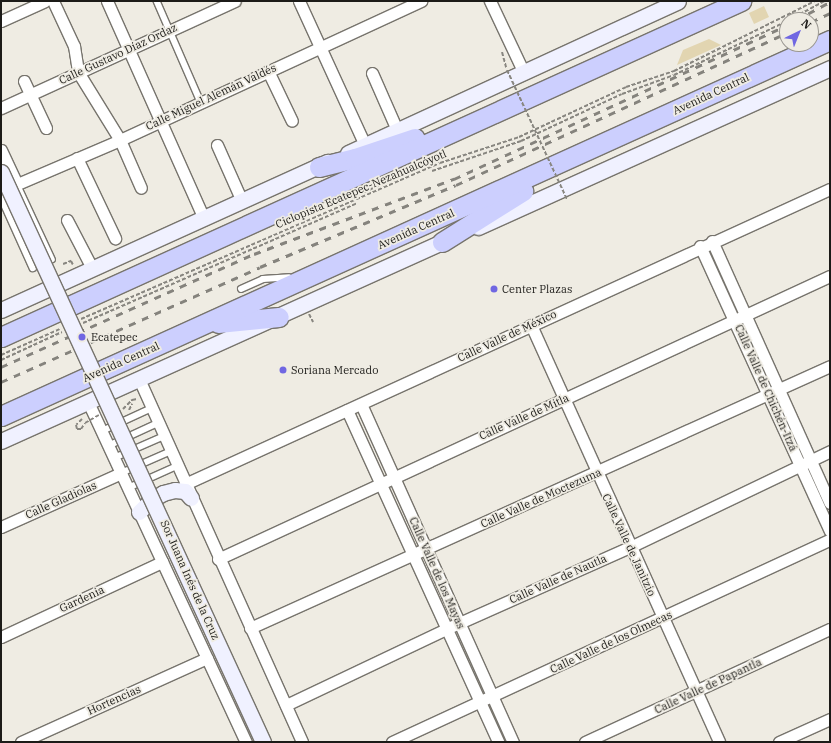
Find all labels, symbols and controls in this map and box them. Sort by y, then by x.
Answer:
north arrow [779,12,819,52]
text: N [799,16,814,32]
street label: Calle Gustavo Díaz Ordaz [57,21,179,87]
street label: Calle Miguel Alemán Valdés [144,61,278,133]
street label: Avenida Central [671,71,751,117]
street label: Ciclopista Ecatepec-Nezahualcóyotl [274,147,448,231]
street label: Avenida Central [376,206,456,252]
place label: Center Plazas [502,282,572,296]
marker: Center Plazas [489,284,499,294]
street label: Calle Valle de México [455,307,559,365]
street label: Calle Valle de Chichén-Itzá [732,323,800,453]
place label: Ecatepec [91,330,138,344]
marker: Ecatepec [76,331,88,343]
street label: Avenida Central [81,339,161,385]
place label: Soriana Mercado [291,363,379,377]
marker: Soriana Mercado [278,365,288,375]
street label: Calle Valle de Mitla [477,391,571,443]
street label: Calle Valle de Moctezuma [478,465,604,531]
street label: Calle Gladiolas [23,478,99,522]
street label: Calle Valle de Janitzio [599,492,659,598]
street label: Calle Valle de los Mayas [406,515,468,631]
street label: Sor Juana Inés de la Cruz [158,518,222,642]
street label: Calle Valle de Nautla [507,552,609,606]
street label: Gardenia [57,583,107,615]
street label: Calle Valle de los Olmecas [548,608,674,676]
street label: Calle Valle de Papantla [652,655,764,717]
street label: Hortencias [85,682,143,718]

